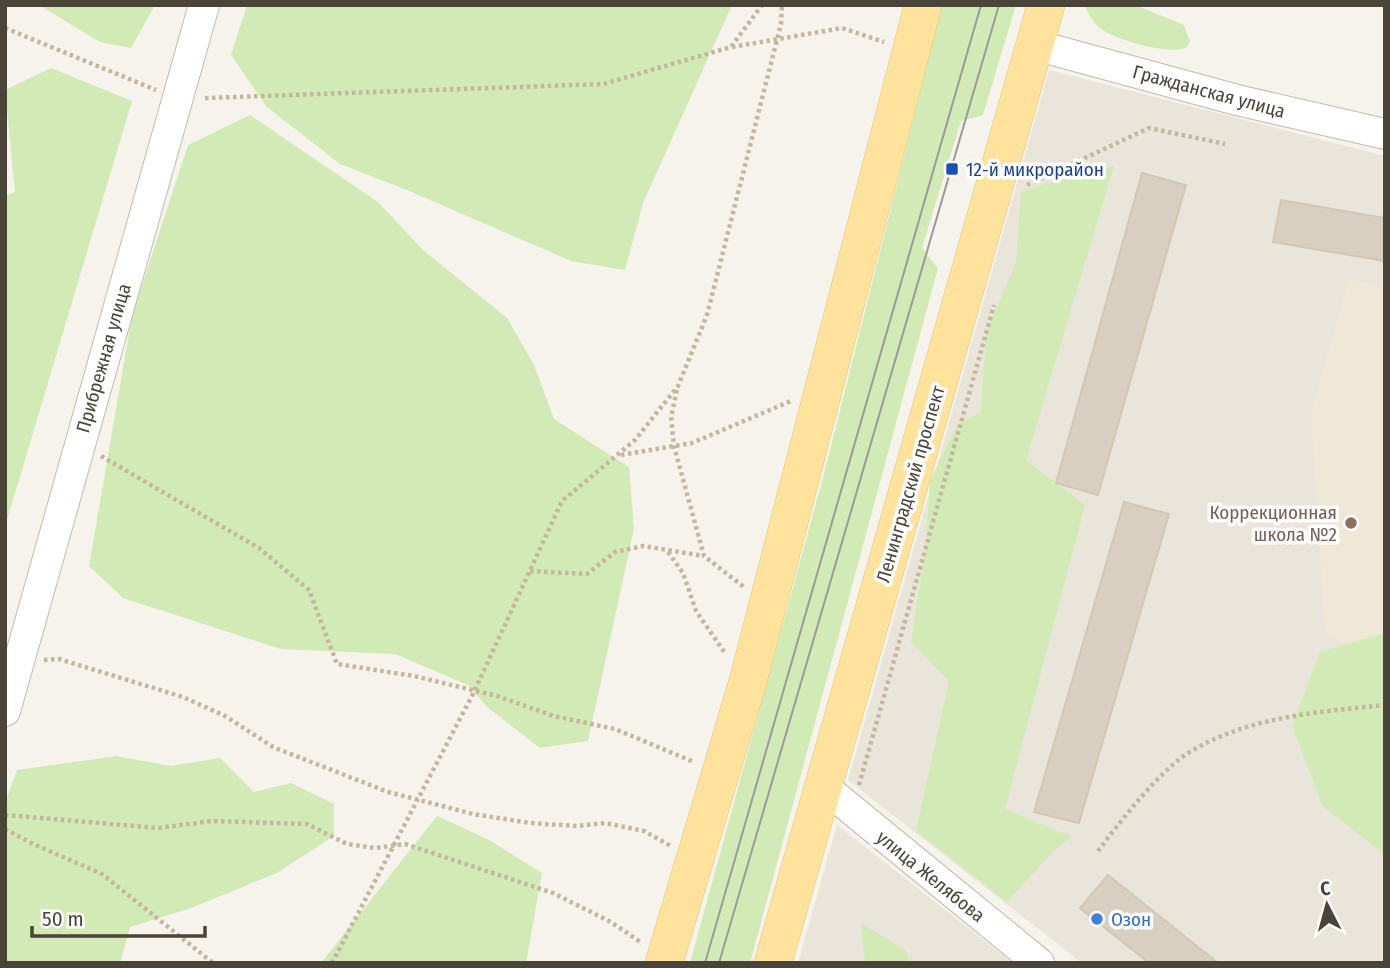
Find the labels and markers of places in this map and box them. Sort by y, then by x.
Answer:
place label: 12-й микрорайон [966,158,1104,181]
marker: 12-й микрорайон [944,161,960,177]
place label: Коррекционная школа №2 [1209,501,1337,546]
marker: Коррекционная школа №2 [1343,515,1359,531]
place label: Озон [1111,908,1151,931]
marker: Озон [1089,911,1105,927]

